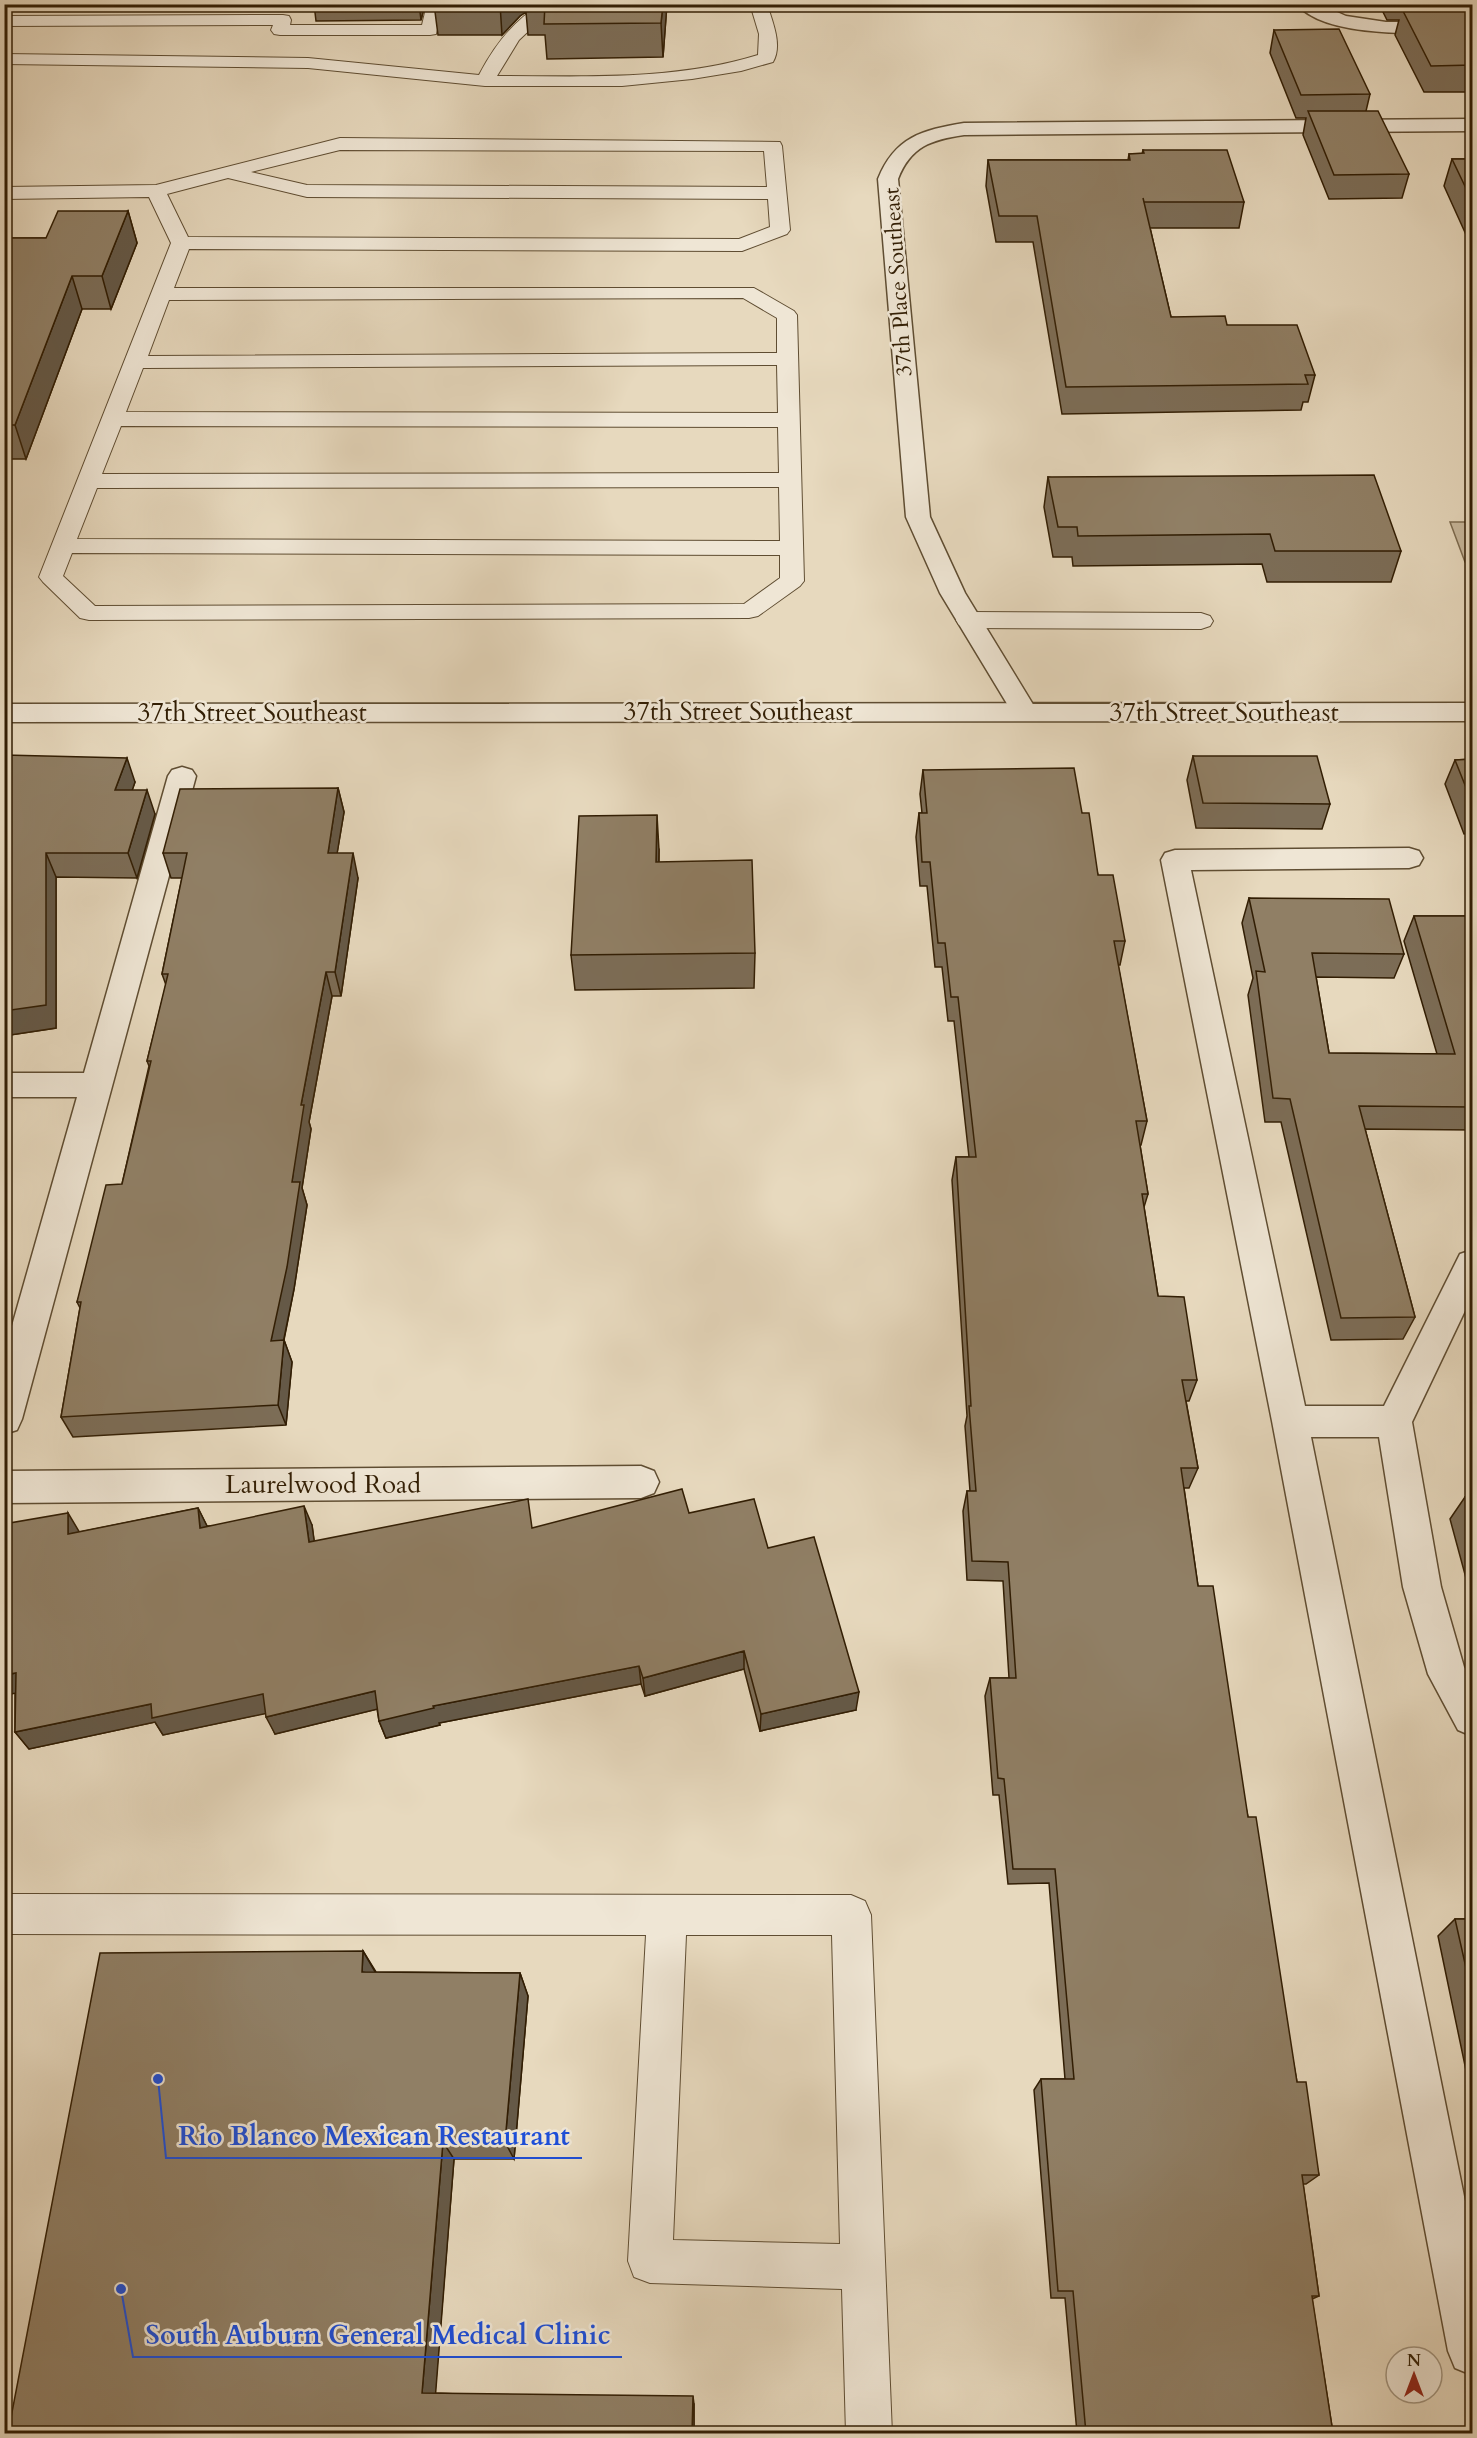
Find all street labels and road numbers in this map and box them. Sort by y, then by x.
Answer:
street label: 37th Place Southeast [876,186,920,377]
street label: 37th Street Southeast [623,694,853,729]
street label: 37th Street Southeast [137,695,367,730]
street label: 37th Street Southeast [1109,695,1339,730]
street label: Laurelwood Road [225,1467,421,1502]

